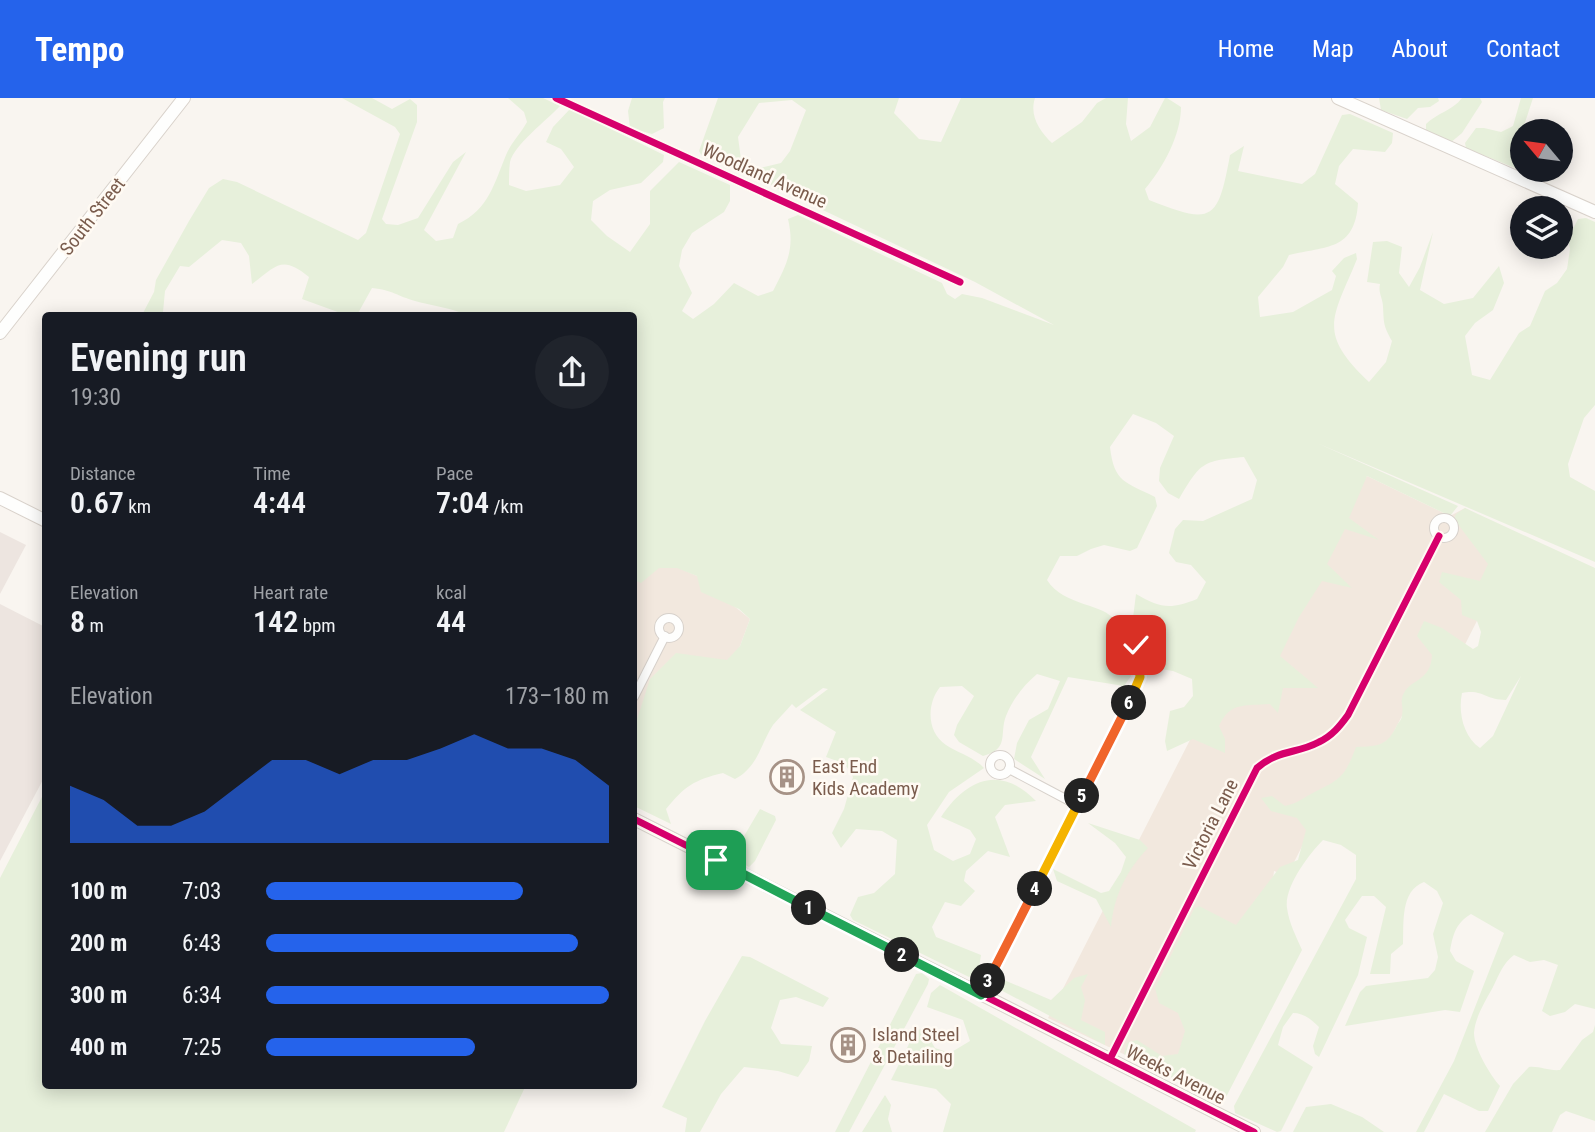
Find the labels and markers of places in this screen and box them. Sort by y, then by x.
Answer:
pin [1106,615,1166,675]
pin: 6 [1112,686,1146,720]
place label: East End Kids Academy [812,755,919,800]
building icon: East End Kids Academy [768,758,806,796]
pin: 5 [1064,778,1100,814]
pin [686,830,746,890]
pin: 4 [1018,872,1052,906]
pin: 1 [792,890,826,926]
pin: 2 [884,938,920,972]
pin: 3 [970,964,1006,998]
place label: Island Steel & Detailing [872,1023,960,1068]
building icon: Island Steel & Detailing [829,1026,867,1064]

